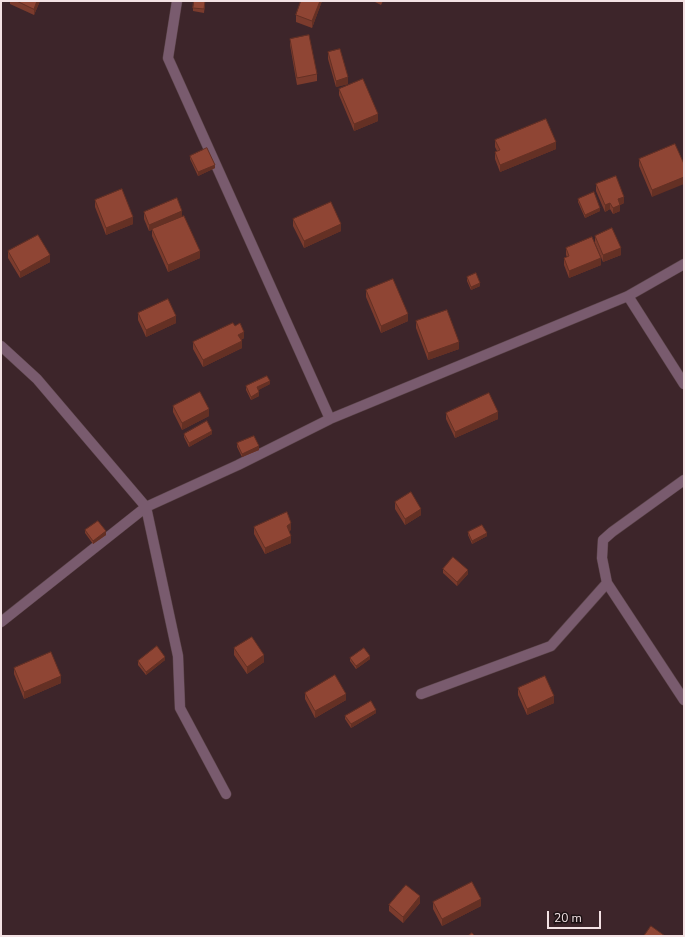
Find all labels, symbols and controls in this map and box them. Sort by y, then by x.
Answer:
scale bar [549,903,603,929]
text: 20 m [554,910,582,926]

